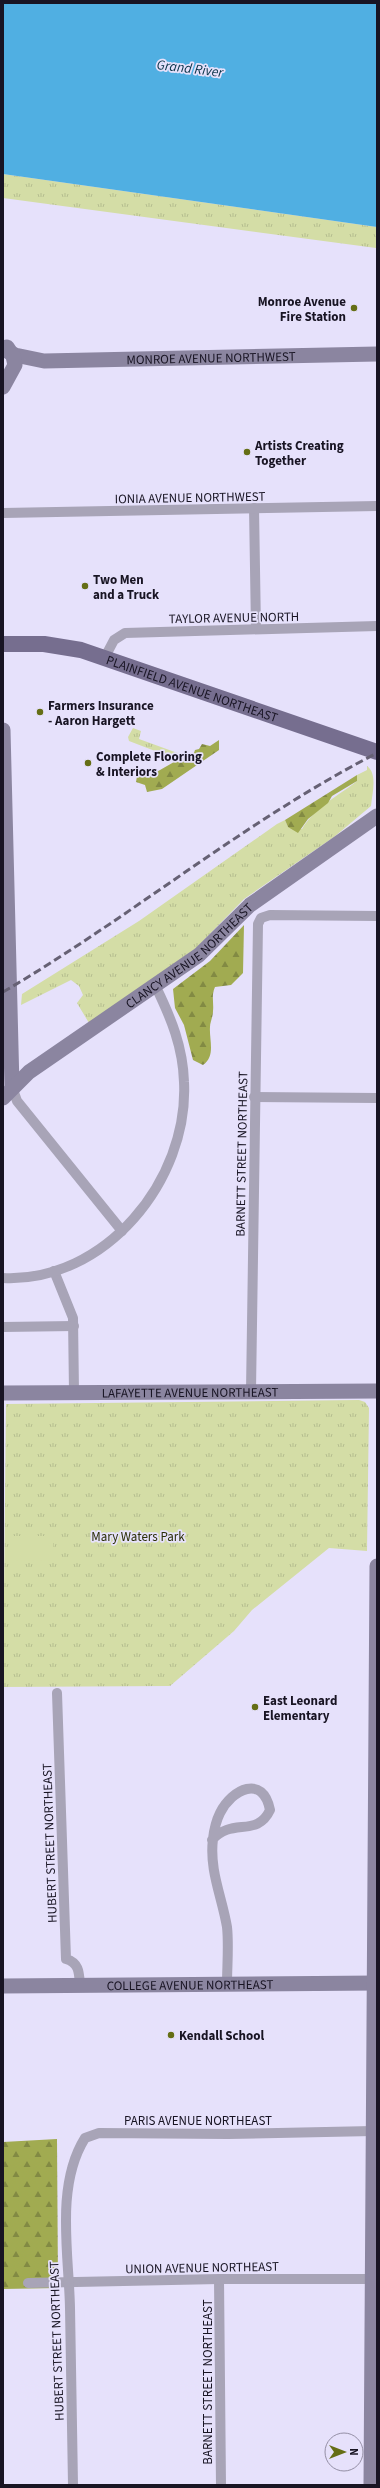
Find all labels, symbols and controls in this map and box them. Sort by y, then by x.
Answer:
water label: Grand River [155,55,225,83]
place label: Monroe Avenue Fire Station [258,293,346,326]
marker: Monroe Avenue Fire Station [349,303,359,313]
street label: MONROE AVENUE NORTHWEST [126,348,296,369]
place label: Artists Creating Together [254,437,344,470]
marker: Artists Creating Together [242,447,252,457]
street label: IONIA AVENUE NORTHWEST [115,488,266,508]
place label: Two Men and a Truck [93,571,160,604]
marker: Two Men and a Truck [80,581,90,591]
street label: TAYLOR AVENUE NORTH [169,608,299,628]
street label: PLAINFIELD AVENUE NORTHEAST [104,651,280,727]
place label: Farmers Insurance - Aaron Hargett [48,697,154,730]
marker: Farmers Insurance - Aaron Hargett [35,707,45,717]
place label: Complete Flooring & Interiors [96,748,202,781]
marker: Complete Flooring & Interiors [83,758,93,768]
street label: CLANCY AVENUE NORTHEAST [122,899,257,1013]
street label: BARNETT STREET NORTHEAST [232,1071,252,1237]
street label: LAFAYETTE AVENUE NORTHEAST [102,1384,278,1402]
park label: Mary Waters Park [91,1528,185,1546]
place label: East Leonard Elementary [263,1692,337,1725]
marker: East Leonard Elementary [250,1702,260,1712]
street label: HUBERT STREET NORTHEAST [38,1763,62,1923]
street label: COLLEGE AVENUE NORTHEAST [107,1976,273,1995]
place label: Kendall School [179,2027,264,2045]
marker: Kendall School [166,2030,176,2040]
street label: PARIS AVENUE NORTHEAST [124,2112,272,2130]
street label: UNION AVENUE NORTHEAST [125,2258,279,2278]
street label: HUBERT STREET NORTHEAST [45,2261,69,2421]
street label: BARNETT STREET NORTHEAST [199,2299,217,2465]
north arrow [324,2432,364,2472]
text: N [346,2448,361,2456]

